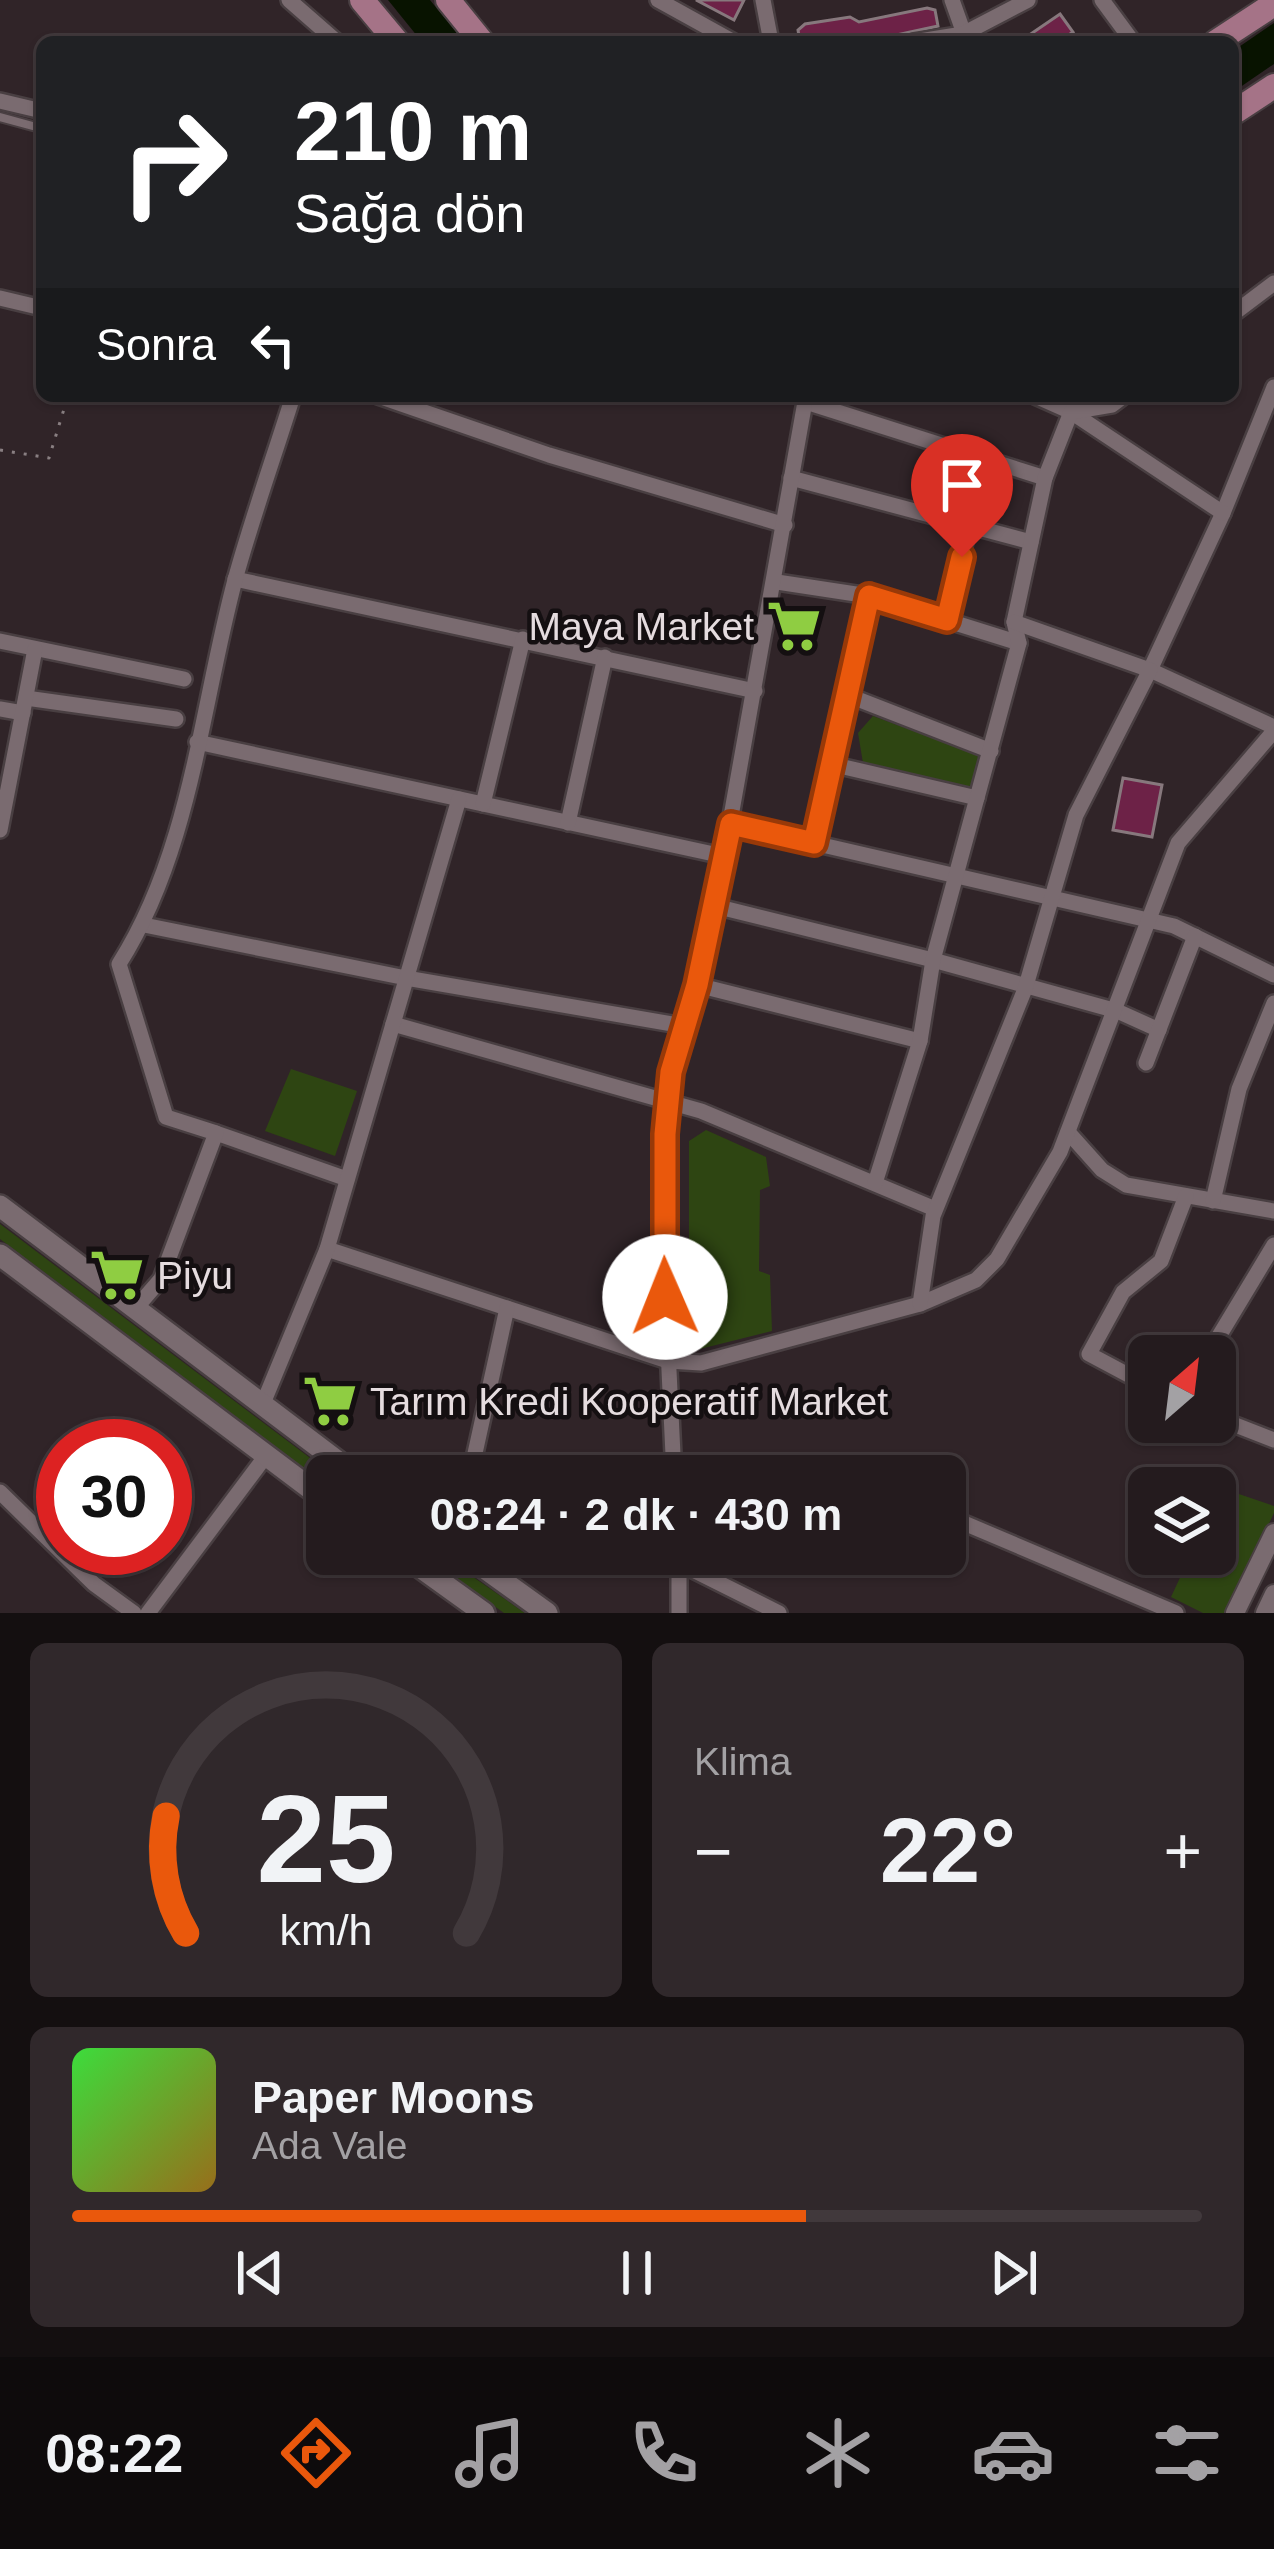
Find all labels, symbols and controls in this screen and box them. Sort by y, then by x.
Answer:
icon: right [96,84,252,240]
text: 210 m [294,84,532,178]
text: Sağa dön [294,183,525,243]
icon: left [240,312,306,378]
text: Sonra [96,319,216,370]
pin [911,434,1013,557]
icon: arrive [929,452,995,518]
supermarket icon: Maya Market [765,597,823,655]
place label: Maya Market [529,605,754,648]
position arrow [602,1234,728,1360]
supermarket icon: Piyu [88,1246,146,1304]
place label: Piyu [157,1254,233,1297]
north arrow [1128,1335,1236,1443]
map controls [1128,1335,1236,1575]
supermarket icon: Tarım Kredi Kooperatif Market [301,1372,359,1430]
place label: Tarım Kredi Kooperatif Market [370,1380,888,1423]
speed limit sign: 30 [36,1419,192,1575]
button: layers [1128,1467,1236,1575]
text: 08:24 · 2 dk · 430 m [430,1489,842,1540]
text: Klima [694,1740,792,1783]
text: 25 [257,1769,395,1908]
text: 22° [880,1801,1016,1901]
text: − [694,1814,733,1888]
text: + [1163,1814,1202,1888]
text: km/h [280,1906,372,1954]
text: Paper Moons [252,2072,535,2123]
text: Ada Vale [252,2124,407,2167]
icon: previous [227,2240,293,2306]
icon: pause [604,2240,670,2306]
icon: next [981,2240,1047,2306]
icon: directions [274,2411,358,2495]
icon: music [448,2411,532,2495]
icon: phone [622,2411,706,2495]
icon: climate [796,2411,880,2495]
icon: car [971,2411,1055,2495]
icon: filters [1145,2411,1229,2495]
text: 08:22 [45,2423,183,2483]

